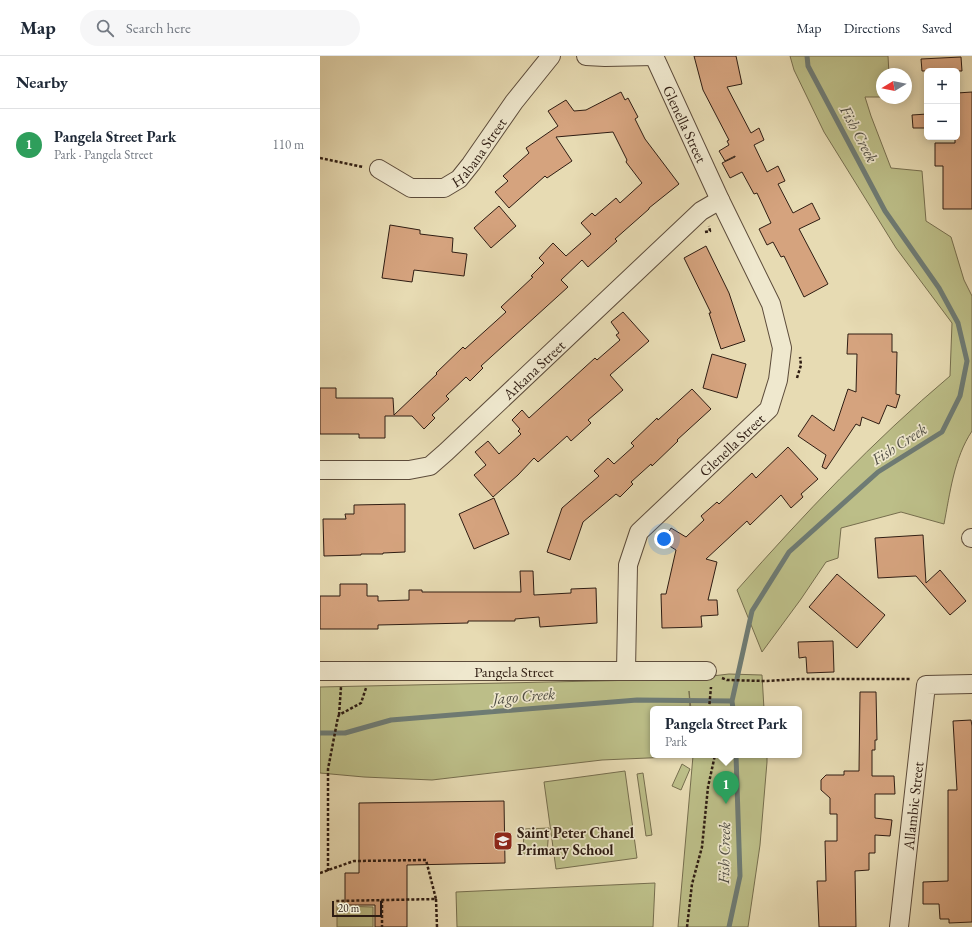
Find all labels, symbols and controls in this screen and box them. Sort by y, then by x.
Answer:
search box [80,10,360,46]
text: Map [20,15,56,40]
icon: search [94,17,116,39]
text: Search here [126,18,191,37]
text: Map [796,19,822,37]
text: Directions [844,19,900,37]
text: Saved [922,19,952,37]
north arrow [876,68,912,104]
map controls [924,68,960,140]
button: + [924,68,960,104]
text: Nearby [16,71,68,93]
street label: Glenella Street [659,82,711,166]
water label: Fish Creek [835,101,883,167]
button: − [924,104,960,140]
street label: Habana Street [448,113,510,191]
text: Pangela Street Park [54,127,176,146]
text: 1 [26,136,32,153]
text: 110 m [273,136,304,153]
text: Park · Pangela Street [54,146,153,163]
street label: Arkana Street [498,335,569,404]
street label: Glenella Street [695,409,768,480]
water label: Fish Creek [866,418,931,470]
your location [654,529,674,549]
street label: Pangela Street [474,662,554,681]
water label: Jago Creek [489,683,557,709]
popup [650,706,802,758]
text: Pangela Street Park [665,714,787,733]
text: Park [665,733,687,750]
street label: Allambic Street [898,760,927,852]
pin: 1 [713,771,739,804]
water label: Fish Creek [713,821,735,885]
place label: Saint Peter Chanel Primary School [517,823,635,859]
school or university icon: Saint Peter Chanel Primary School [492,830,514,852]
scale bar [332,899,382,918]
text: 20 m [338,901,359,915]

